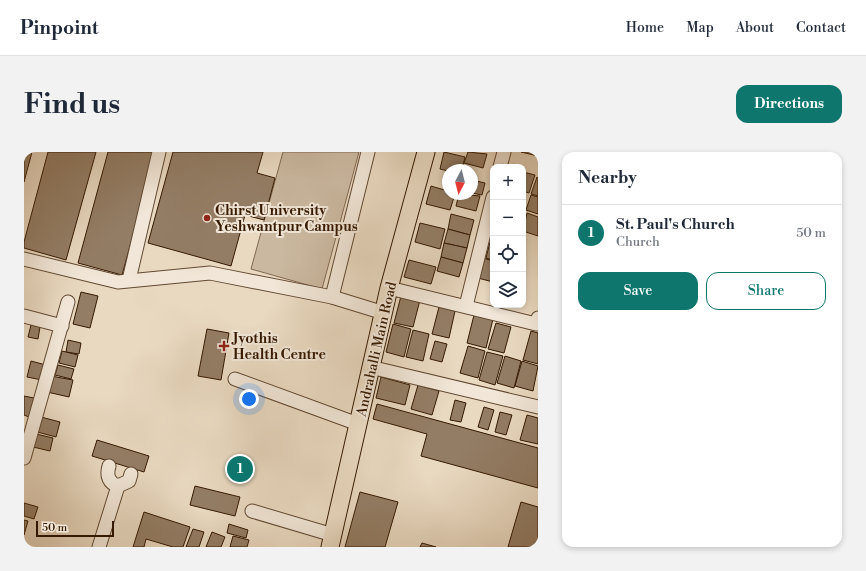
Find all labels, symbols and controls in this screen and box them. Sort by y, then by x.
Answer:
text: Pinpoint [20,16,99,40]
text: Home [626,19,664,37]
text: Map [686,19,714,37]
text: About [736,19,774,37]
text: Contact [796,19,846,37]
button: Directions [736,85,842,123]
text: Find us [24,87,120,122]
north arrow [442,164,478,200]
map controls [490,164,526,308]
button: + [490,164,526,200]
text: Nearby [578,167,637,189]
button: − [490,200,526,236]
place label: Chirst University Yeshwantpur Campus [215,202,358,236]
marker: Chirst University Yeshwantpur Campus [202,213,212,223]
text: St. Paul's Church [616,215,735,234]
text: 1 [588,225,594,241]
text: 50 m [796,225,826,241]
text: Church [616,234,660,250]
button: locate [490,236,526,272]
button: layers [490,272,526,308]
button: Save [578,272,698,310]
button: Share [706,272,826,310]
street label: Andrahalli Main Road [352,280,401,419]
place label: Jyothis Health Centre [231,330,327,364]
marker: Jyothis Health Centre [218,340,230,352]
your location [239,389,259,409]
pin: 1 [227,454,253,484]
scale bar [36,519,114,538]
text: 50 m [42,521,67,535]

